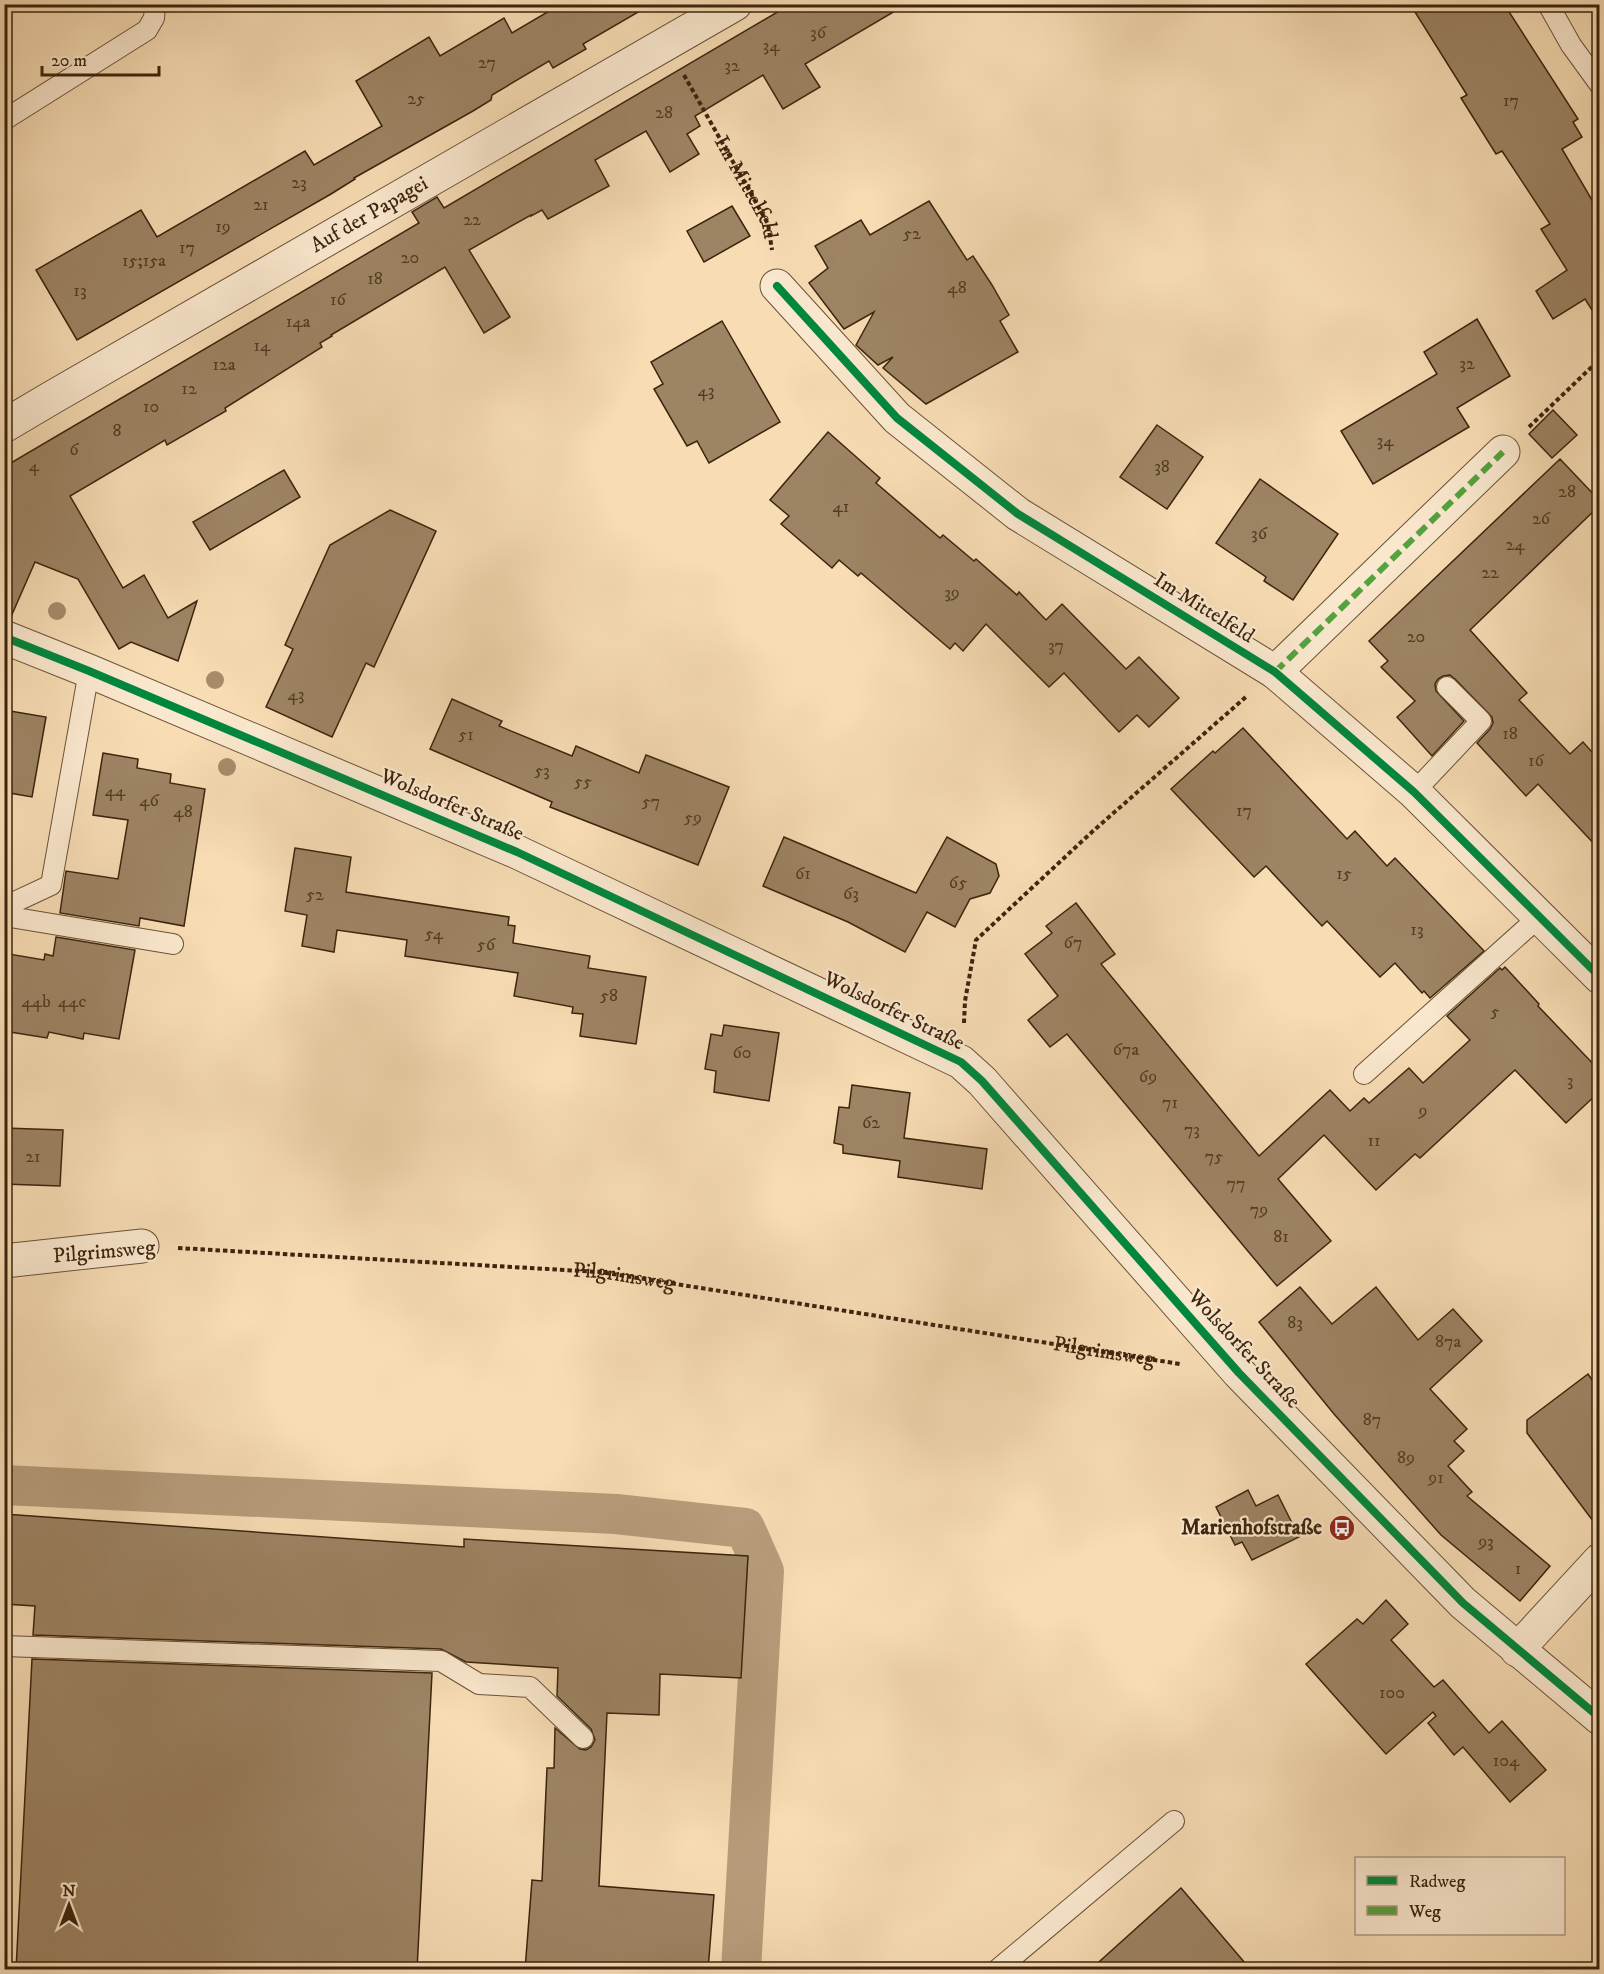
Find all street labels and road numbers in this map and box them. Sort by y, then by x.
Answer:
street label: Im Mittelfeld [708,131,783,241]
street label: Auf der Papagei [306,171,433,259]
street label: Im Mittelfeld [1149,567,1260,650]
street label: Wolsdorfer Straße [375,763,528,847]
street label: Wolsdorfer Straße [818,965,969,1056]
street label: Pilgrimsweg [52,1235,157,1269]
street label: Pilgrimsweg [572,1257,677,1297]
street label: Wolsdorfer Straße [1181,1283,1306,1414]
street label: Pilgrimsweg [1051,1331,1157,1373]

